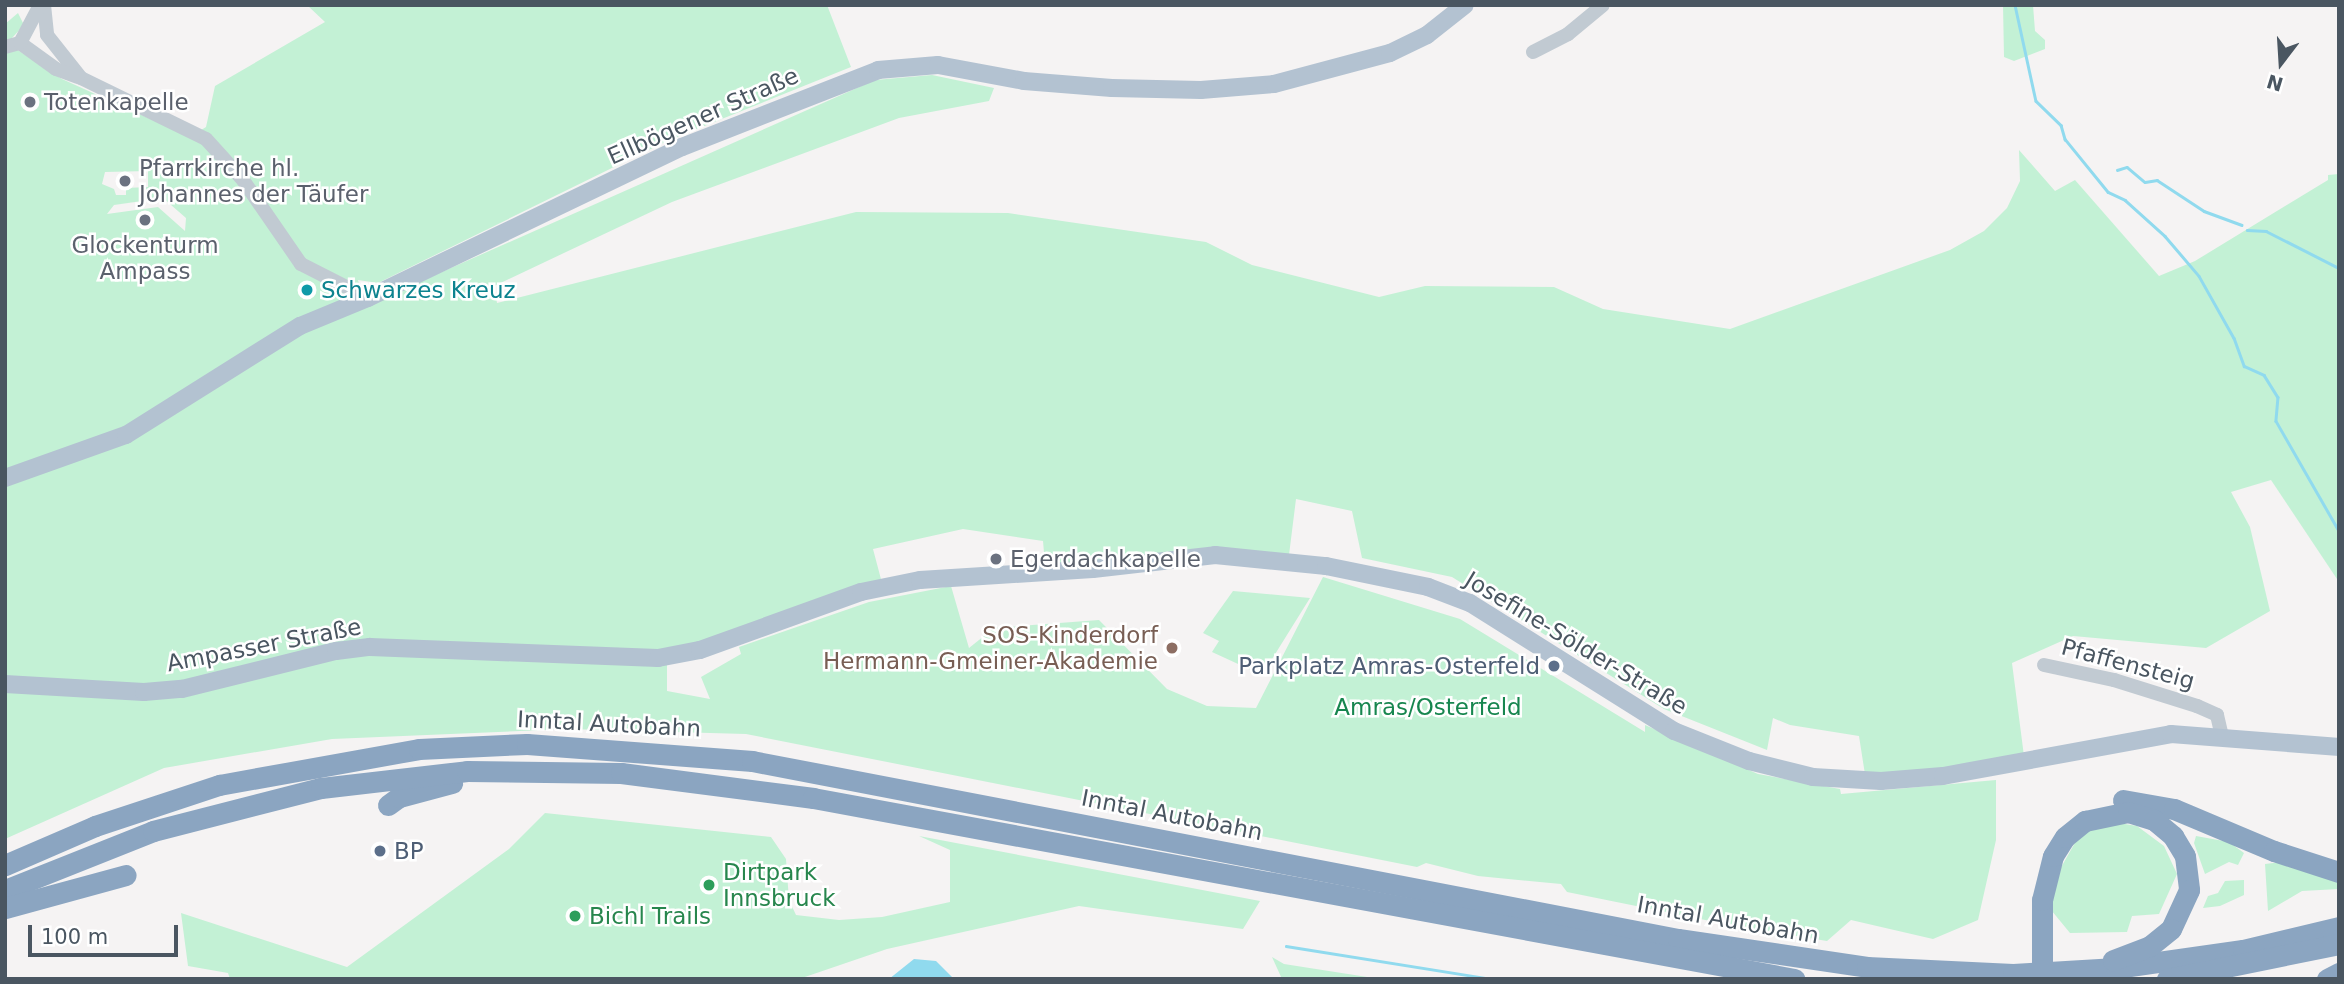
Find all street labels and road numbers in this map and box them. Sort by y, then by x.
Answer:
street label: Ellbögener Straße [603,61,803,171]
street label: Josefine-Sölder-Straße [1460,566,1692,720]
street label: Ampasser Straße [164,613,364,677]
street label: Pfaffensteig [2058,633,2198,695]
street label: Inntal Autobahn [516,705,702,743]
street label: Inntal Autobahn [1079,784,1265,846]
street label: Inntal Autobahn [1635,890,1821,950]

